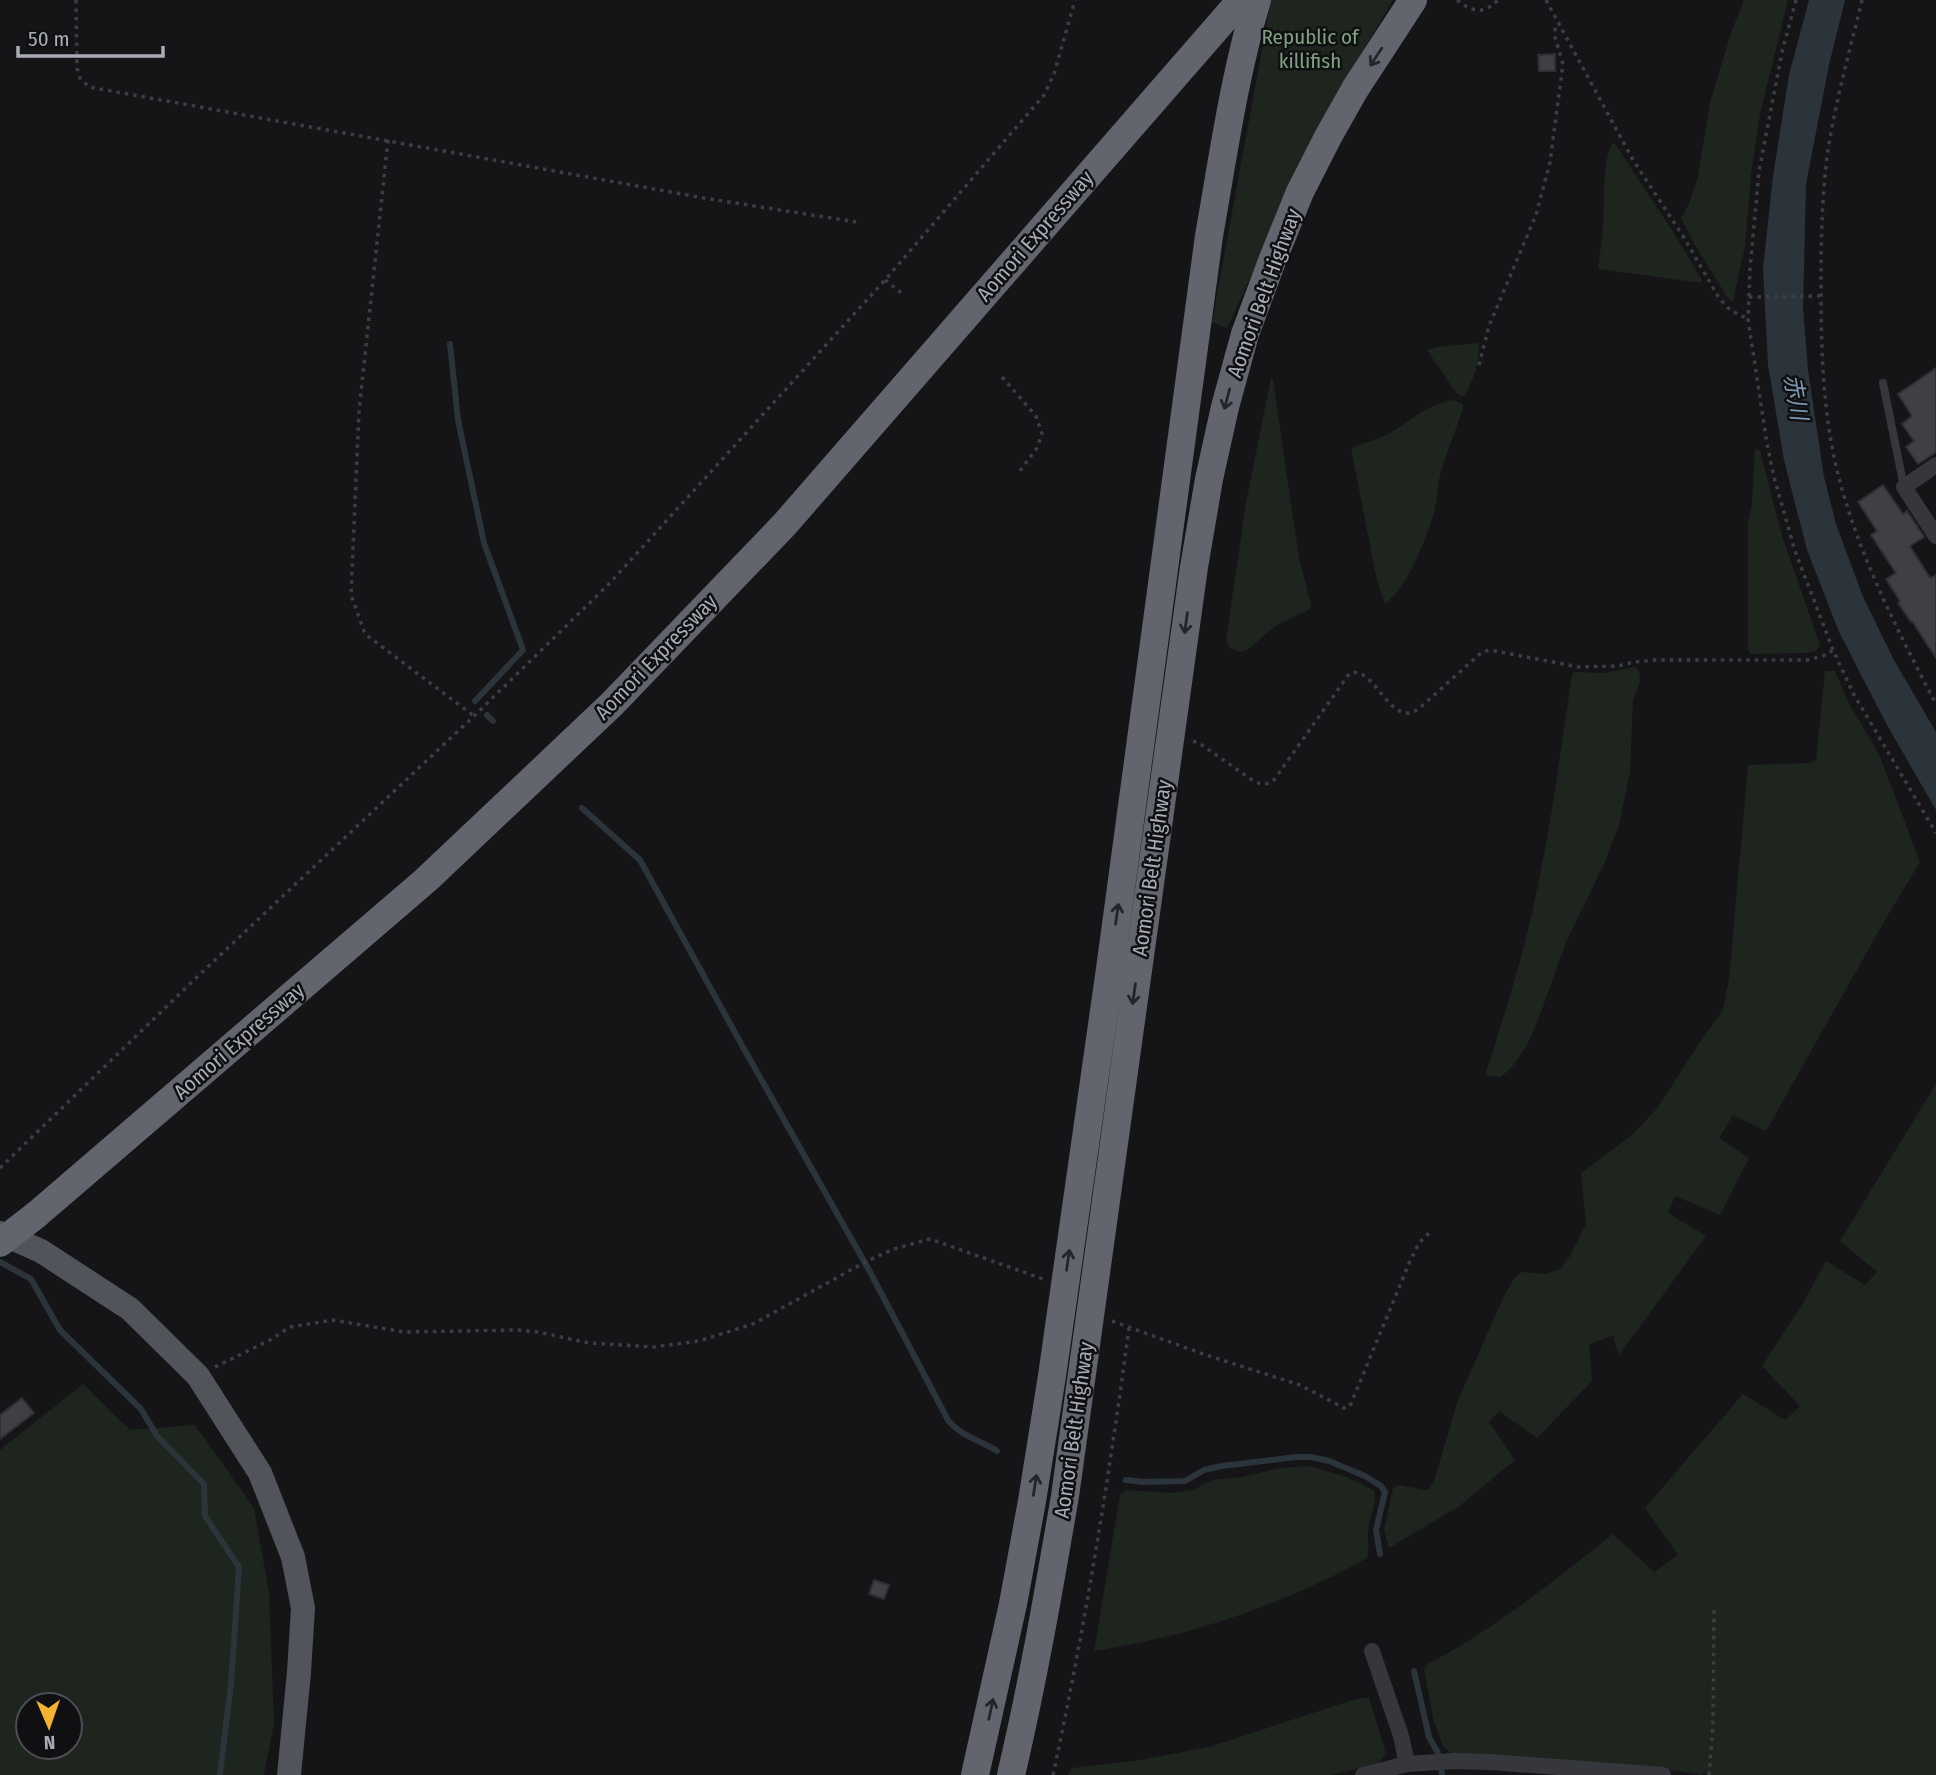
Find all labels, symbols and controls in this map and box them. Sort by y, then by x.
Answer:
scale bar [18,14,163,58]
park label: Republic of killifish [1261,24,1360,74]
text: 50 m [28,26,70,52]
one-way arrow [1368,47,1382,67]
street label: Aomori Expressway [971,165,1099,307]
street label: Aomori Belt Highway [1221,204,1307,381]
water label: 赤川 [1778,372,1814,425]
one-way arrow [1220,387,1233,410]
street label: Aomori Expressway [589,588,723,725]
one-way arrow [1179,611,1192,633]
street label: Aomori Belt Highway [1127,778,1177,958]
one-way arrow [1111,903,1124,926]
street label: Aomori Expressway [168,977,310,1105]
one-way arrow [1128,982,1141,1004]
one-way arrow [1062,1249,1075,1272]
street label: Aomori Belt Highway [1049,1340,1099,1520]
one-way arrow [1029,1474,1042,1497]
north arrow [14,1691,84,1761]
one-way arrow [984,1698,998,1721]
text: N [43,1731,56,1754]

